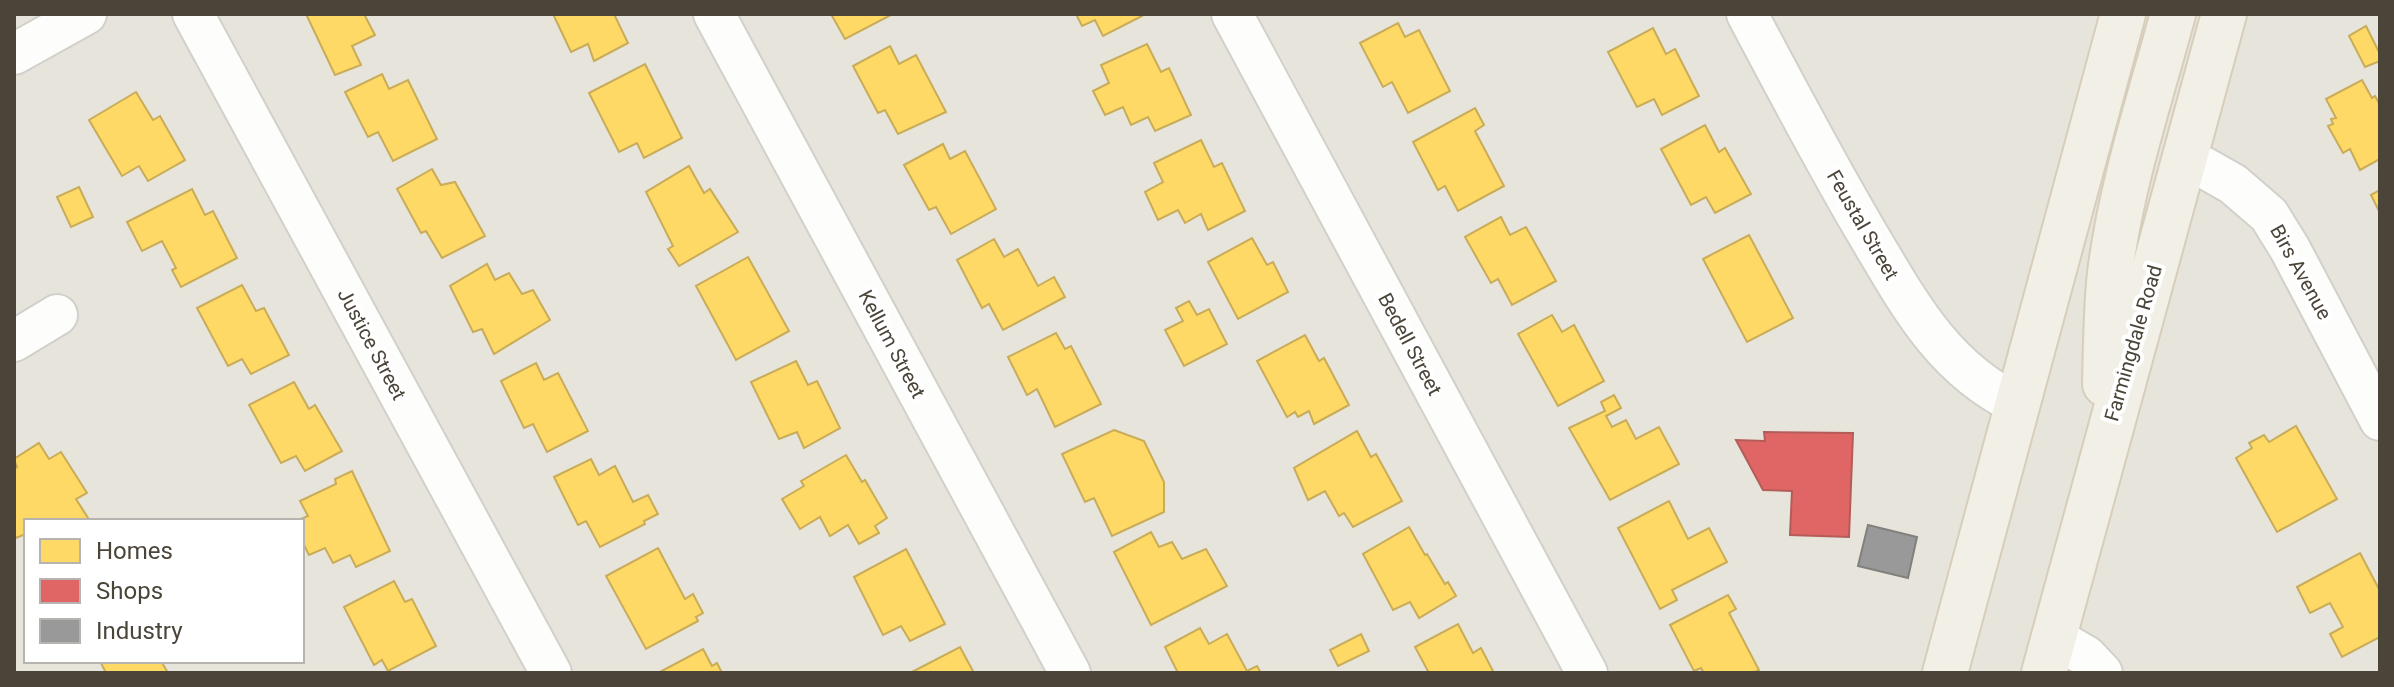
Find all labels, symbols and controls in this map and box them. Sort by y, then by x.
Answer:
street label: Feustal Street [1822,166,1904,284]
street label: Birs Avenue [2265,220,2337,324]
street label: Farmingdale Road [2099,262,2167,424]
street label: Justice Street [333,284,411,404]
street label: Kellum Street [853,286,931,402]
street label: Bedell Street [1373,289,1447,399]
legend [24,519,304,663]
text: Homes [96,537,173,565]
text: Shops [96,577,163,605]
text: Industry [96,617,183,645]

